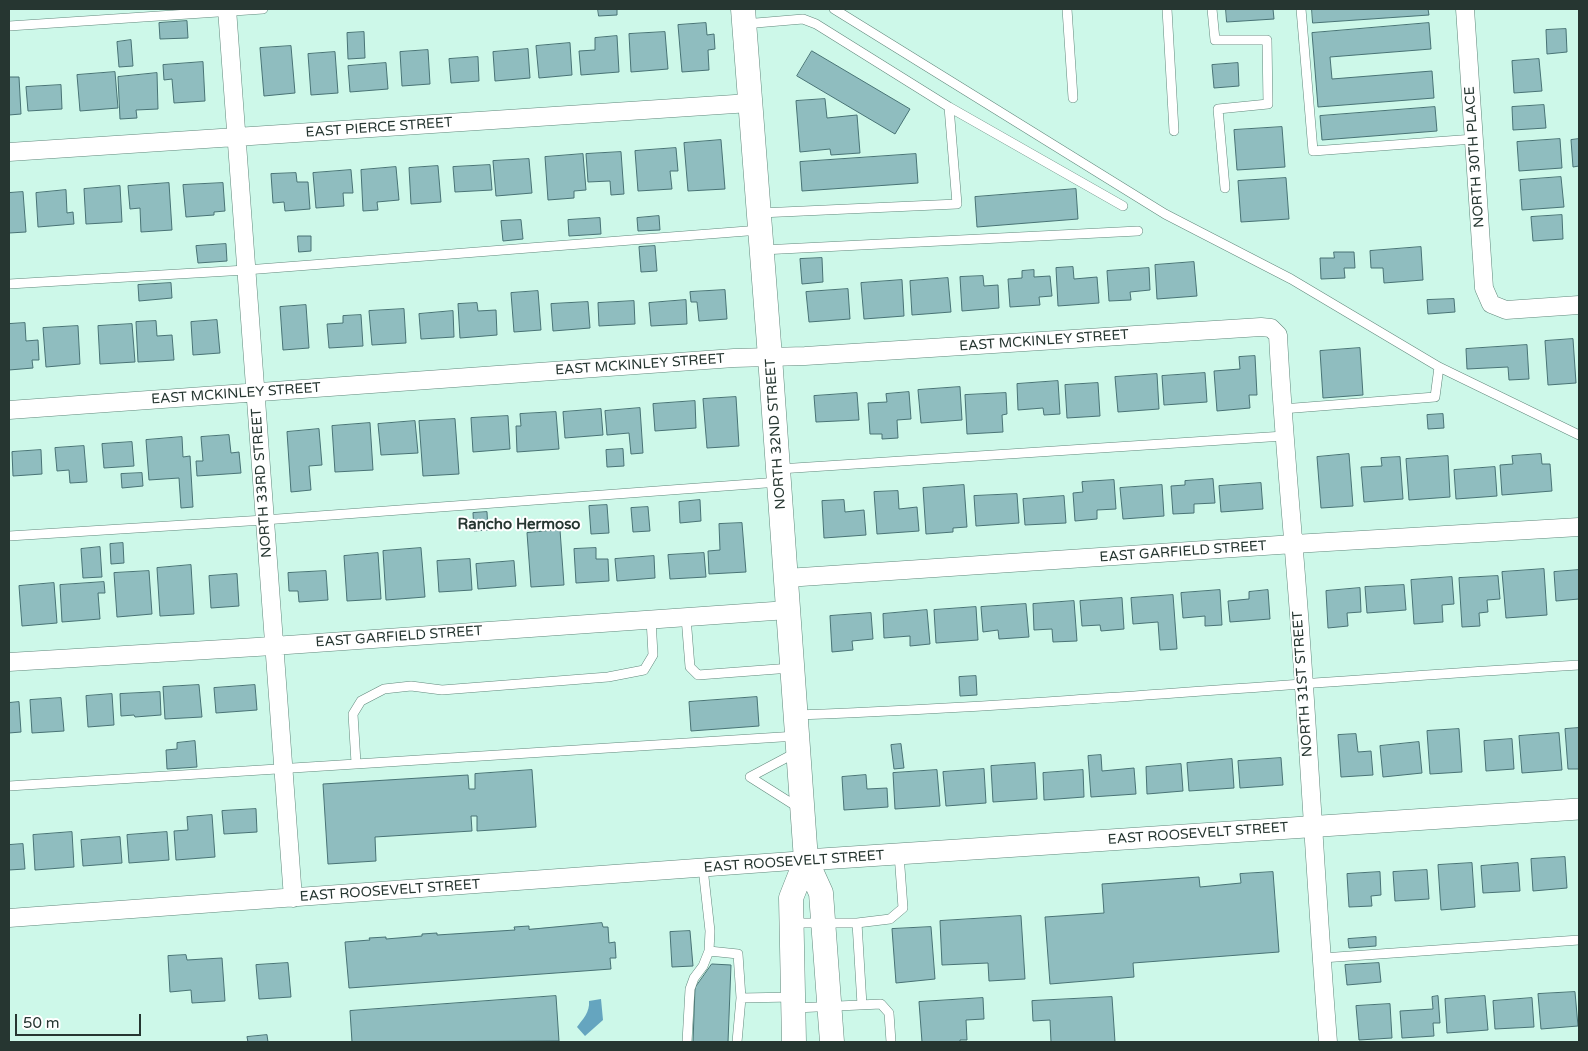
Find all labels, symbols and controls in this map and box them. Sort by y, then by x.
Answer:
street label: NORTH 30TH PLACE [1462,86,1488,228]
street label: EAST PIERCE STREET [305,114,453,142]
street label: EAST MCKINLEY STREET [959,327,1129,355]
street label: EAST MCKINLEY STREET [555,351,725,379]
street label: NORTH 32ND STREET [762,358,790,510]
street label: EAST MCKINLEY STREET [151,380,321,408]
street label: NORTH 33RD STREET [248,408,276,558]
district label: Rancho Hermoso [458,516,580,534]
street label: EAST GARFIELD STREET [1099,538,1267,566]
street label: NORTH 31ST STREET [1290,611,1316,757]
street label: EAST GARFIELD STREET [315,623,483,651]
street label: EAST ROOSEVELT STREET [1107,819,1289,849]
street label: EAST ROOSEVELT STREET [703,847,885,877]
street label: EAST ROOSEVELT STREET [299,876,481,906]
scale bar [18,1004,144,1036]
text: 50 m [23,1014,60,1032]

